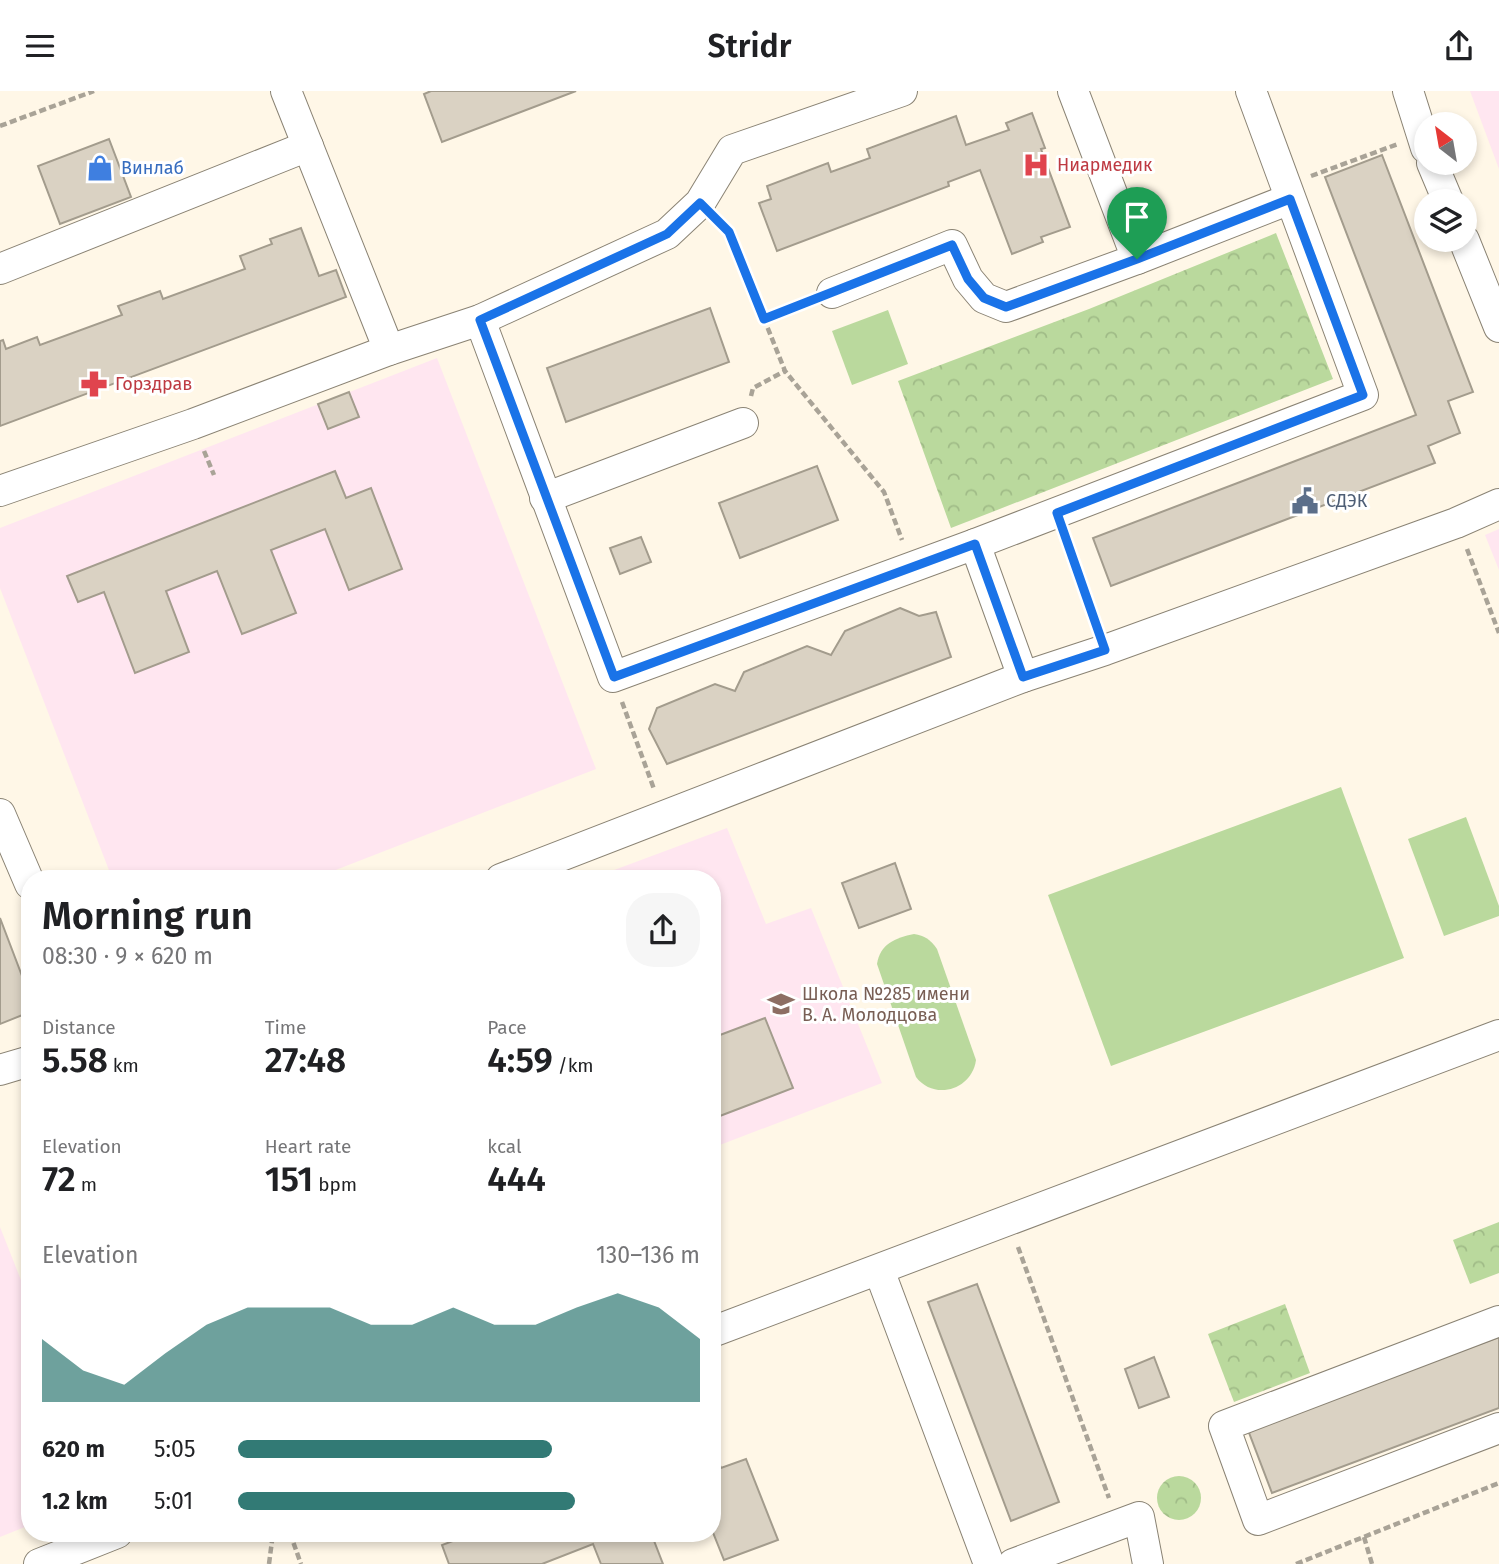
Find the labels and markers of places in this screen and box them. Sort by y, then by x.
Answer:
hospital icon: Ниармедик [1021,150,1051,180]
shop icon: Винлаб [85,153,115,183]
place label: Ниармедик [1057,154,1153,176]
place label: Винлаб [121,157,184,179]
pin [1107,187,1167,259]
pharmacy icon: Горздрав [79,369,109,399]
place label: Горздрав [115,373,192,395]
public building icon: СДЭК [1290,486,1320,516]
place label: СДЭК [1326,490,1368,512]
place label: Школа №285 имени В. А. Молодцова [802,983,970,1026]
school or university icon: Школа №285 имени В. А. Молодцова [766,989,796,1019]

